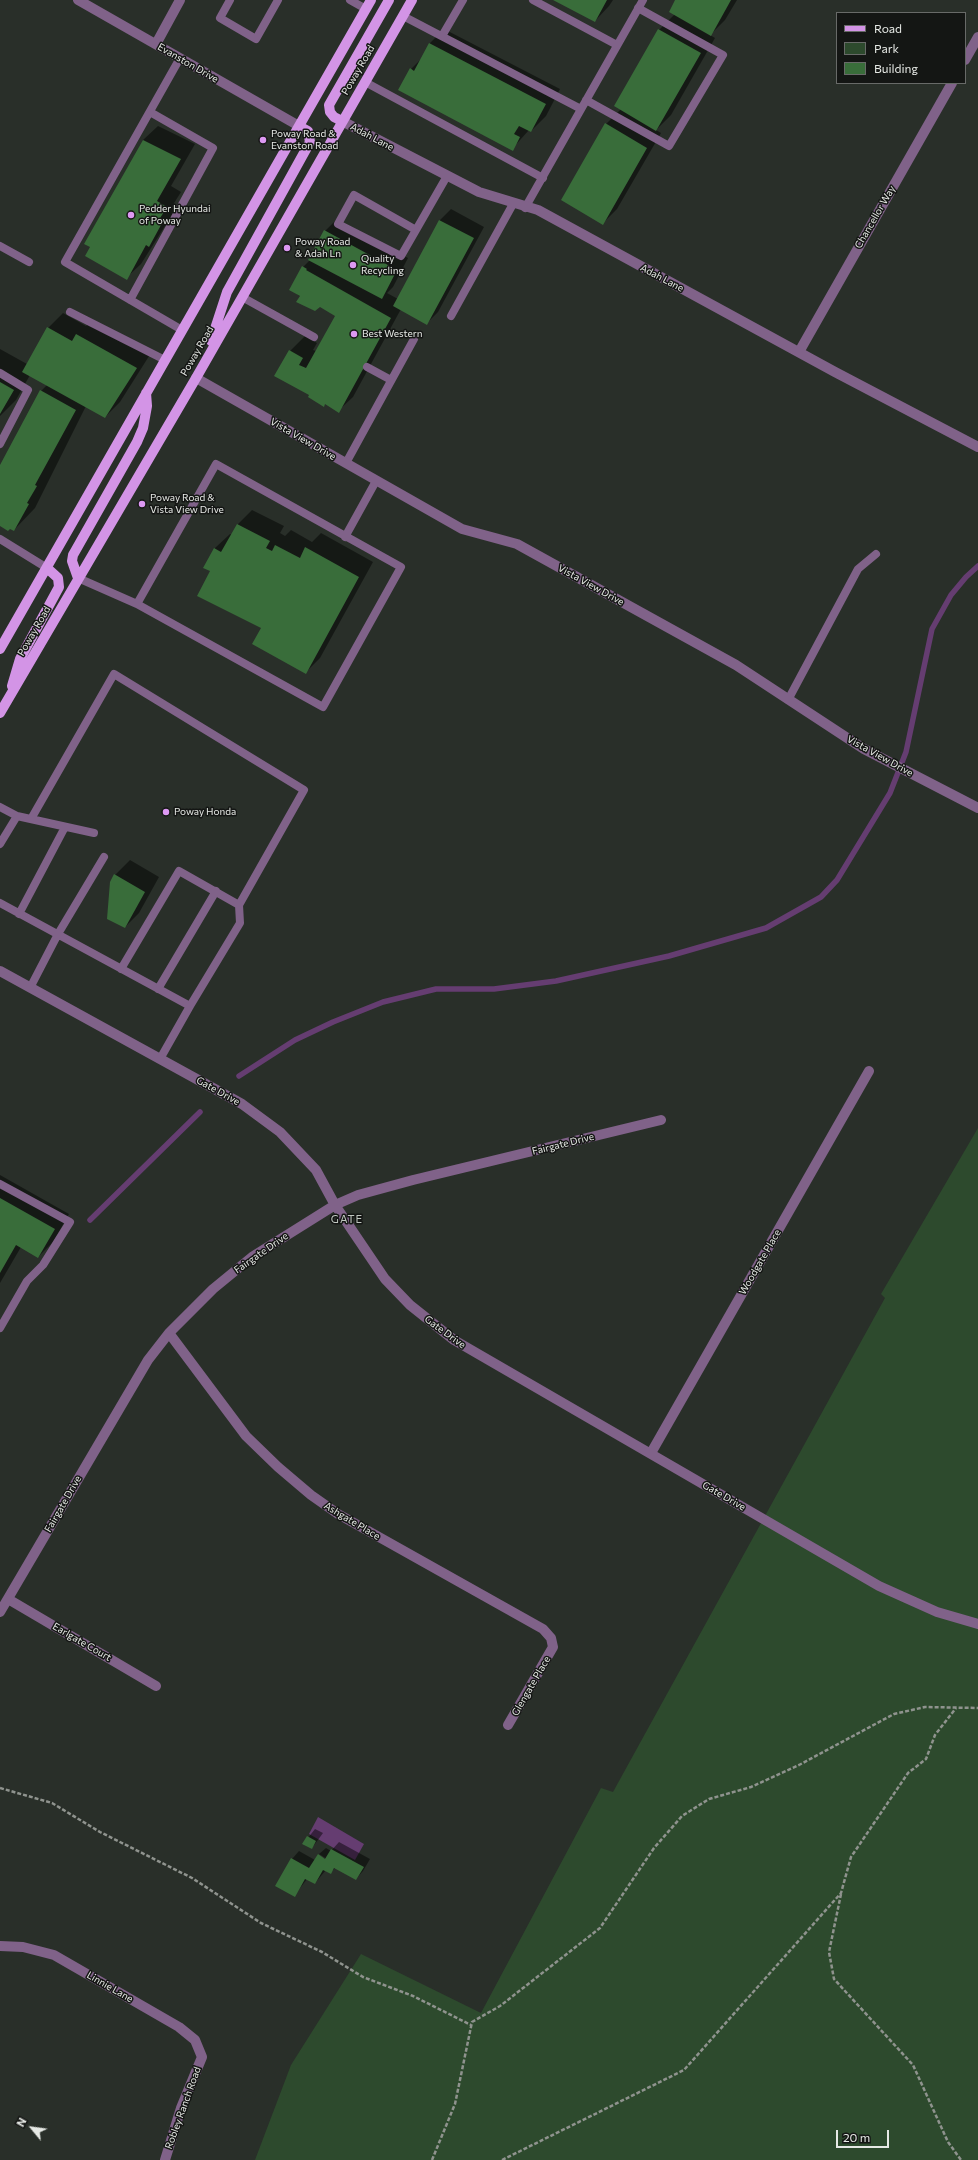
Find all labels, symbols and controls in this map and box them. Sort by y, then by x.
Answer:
legend [836,12,966,84]
text: Road [874,21,902,35]
street label: Evanston Drive [156,41,220,85]
text: Park [874,41,899,55]
street label: Poway Road [339,43,377,97]
text: Building [874,61,918,75]
street label: Adah Lane [348,121,396,153]
place label: Poway Road & Evanston Road [271,128,338,152]
marker: Poway Road & Evanston Road [258,135,268,145]
street label: Chancellor Way [852,183,898,251]
place label: Pedder Hyundai of Poway [139,203,211,226]
marker: Pedder Hyundai of Poway [126,210,136,220]
place label: Poway Road & Adah Ln [295,236,350,260]
marker: Poway Road & Adah Ln [282,243,292,253]
place label: Quality Recycling [361,253,404,276]
marker: Quality Recycling [348,260,358,270]
street label: Adah Lane [638,262,686,294]
street label: Poway Road [178,324,216,378]
place label: Best Western [362,328,423,340]
marker: Best Western [349,329,359,339]
street label: Vista View Drive [268,415,338,463]
place label: Poway Road & Vista View Drive [150,492,224,516]
marker: Poway Road & Vista View Drive [137,499,147,509]
street label: Vista View Drive [556,562,626,608]
street label: Poway Road [15,604,53,658]
street label: Vista View Drive [845,733,915,779]
place label: Poway Honda [174,806,236,818]
marker: Poway Honda [161,807,171,817]
street label: Gate Drive [194,1074,242,1108]
street label: Fairgate Drive [531,1131,595,1157]
district label: GATE [331,1212,363,1226]
street label: Woodgate Place [736,1227,784,1297]
street label: Fairgate Drive [232,1230,290,1276]
street label: Gate Drive [422,1313,468,1351]
street label: Fairgate Drive [42,1474,84,1534]
street label: Gate Drive [700,1479,748,1513]
street label: Ashgate Place [322,1500,382,1542]
street label: Earlgate Court [50,1620,114,1664]
street label: Glengate Place [509,1654,553,1718]
street label: Linnie Lane [85,1969,135,2005]
street label: Robley Ranch Road [163,2065,203,2151]
north arrow [12,2108,52,2148]
text: N [13,2115,29,2129]
scale bar [838,2122,891,2148]
text: 20 m [843,2130,870,2144]

